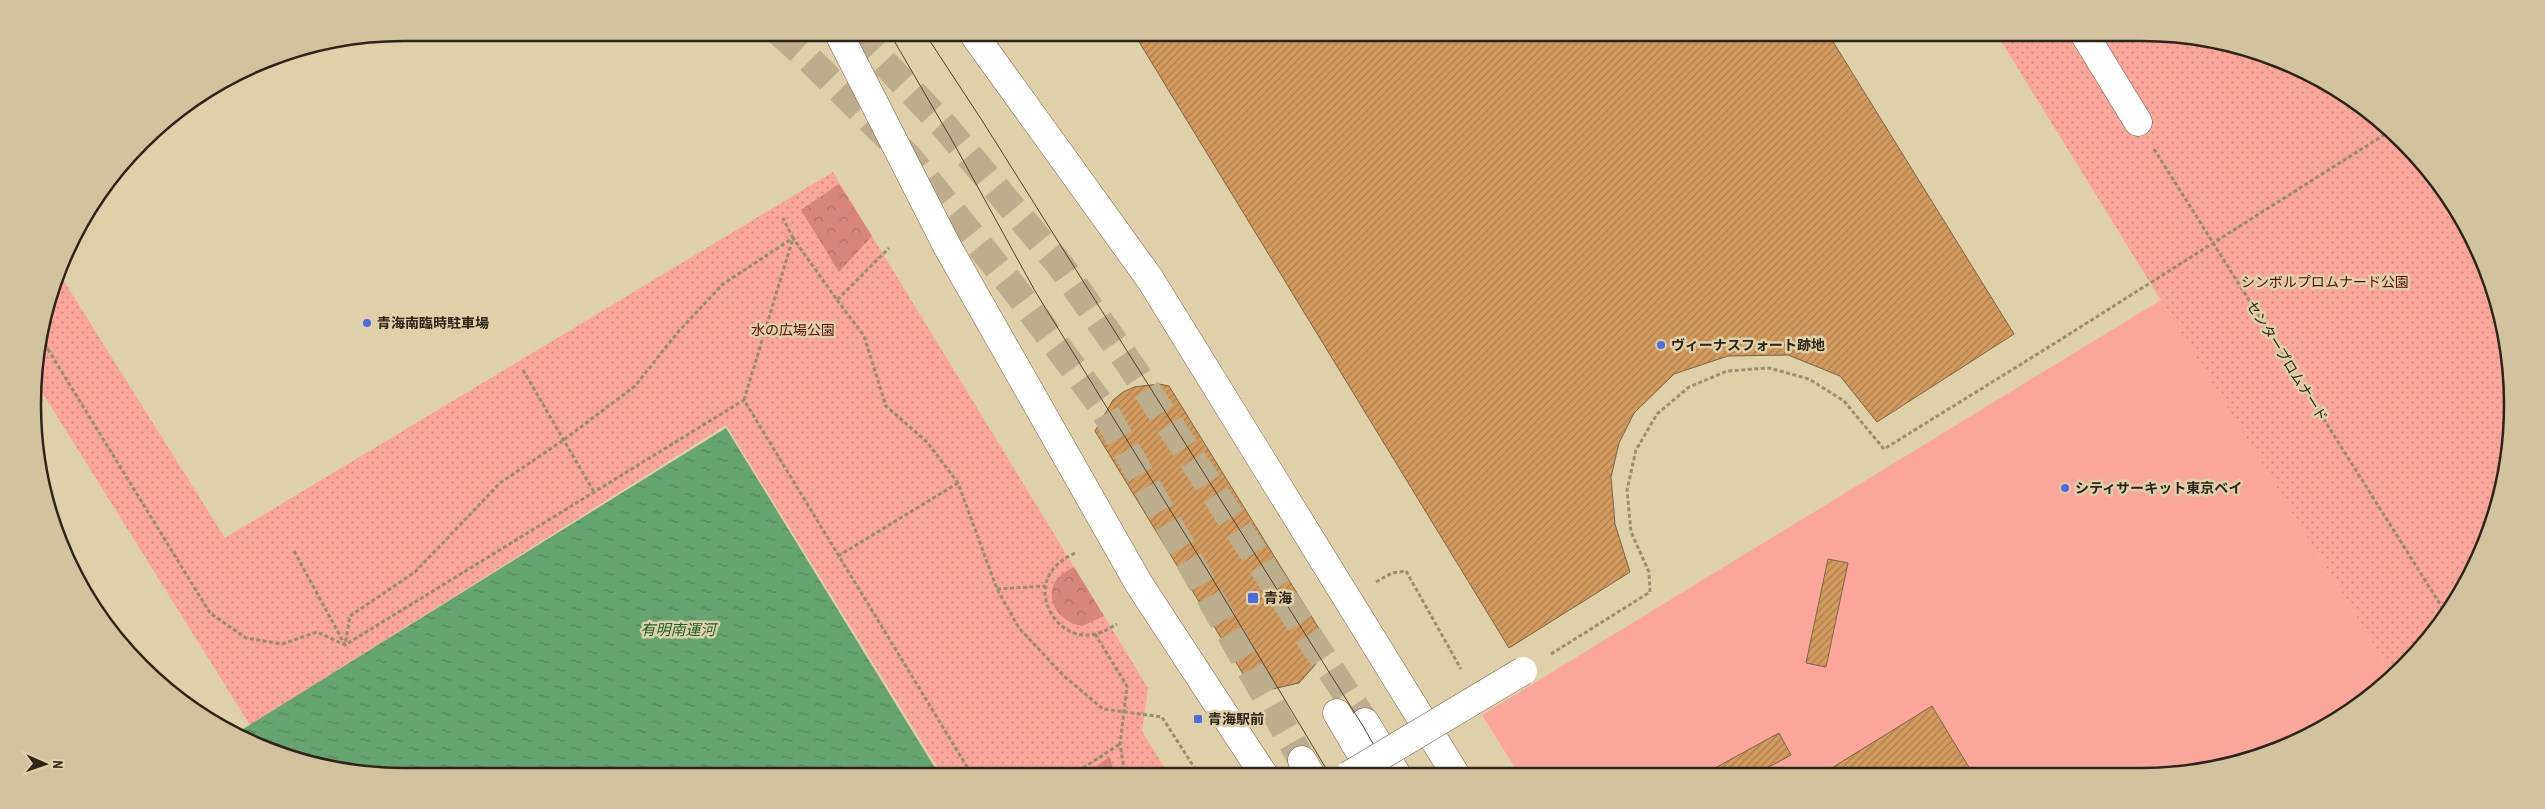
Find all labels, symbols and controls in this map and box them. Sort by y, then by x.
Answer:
park label: シンボルプロムナード公園 [2241,273,2409,291]
street label: センタープロムナード [2242,297,2332,425]
place label: 青海南臨時駐車場 [377,314,489,332]
marker: 青海南臨時駐車場 [361,317,373,329]
park label: 水の広場公園 [751,321,835,339]
place label: ヴィーナスフォート跡地 [1671,336,1825,354]
marker: ヴィーナスフォート跡地 [1655,339,1667,351]
place label: シティサーキット東京ベイ [2075,479,2242,497]
marker: シティサーキット東京ベイ [2059,482,2071,494]
place label: 青海 [1264,589,1292,607]
marker: 青海 [1246,591,1260,605]
water label: 有明南運河 [640,619,718,640]
place label: 青海駅前 [1208,710,1264,728]
marker: 青海駅前 [1192,713,1204,725]
north arrow [20,739,70,789]
text: N [49,760,67,769]

